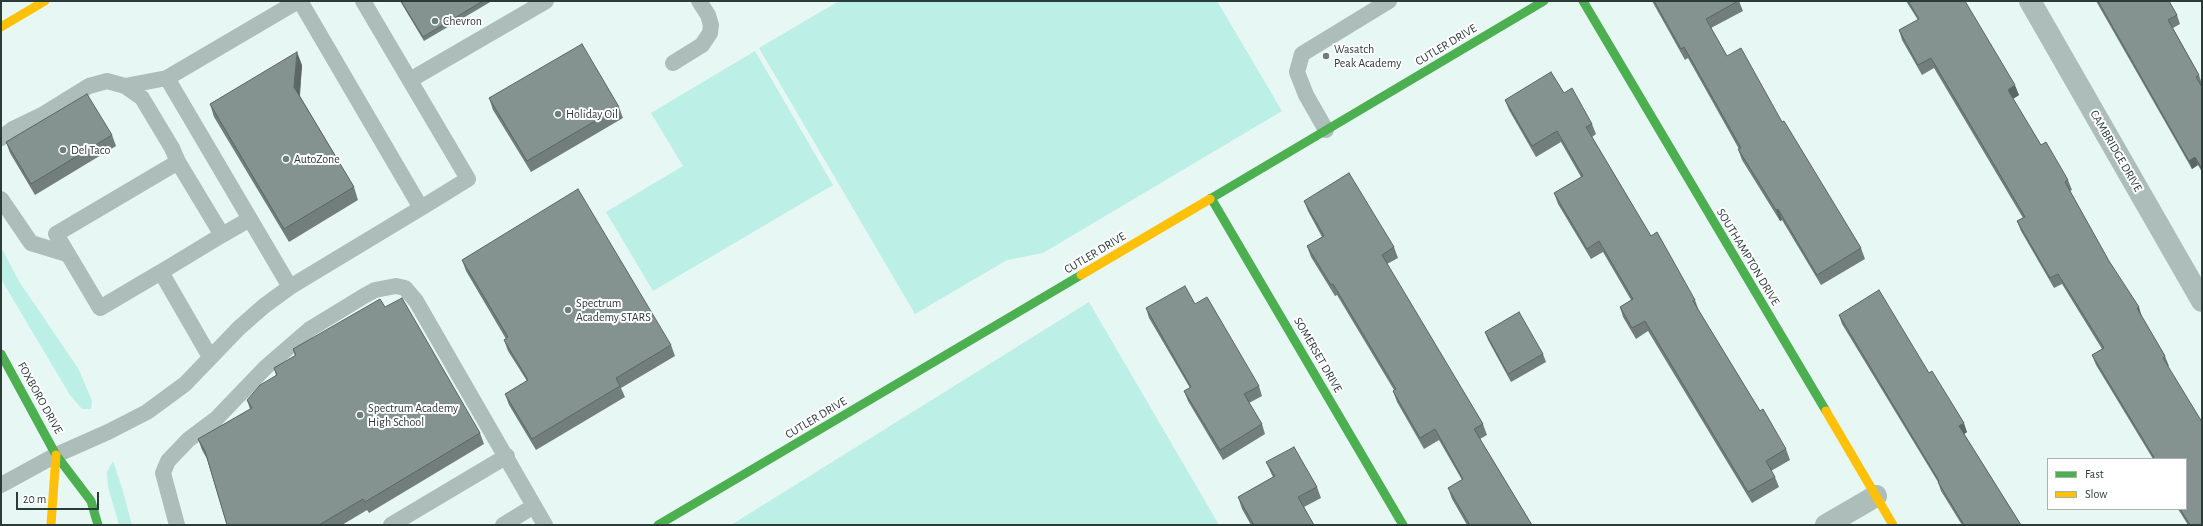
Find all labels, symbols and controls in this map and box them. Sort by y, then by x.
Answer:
place label: Chevron [443,14,482,28]
marker: Chevron [430,16,440,26]
street label: CUTLER DRIVE [1413,21,1479,69]
place label: Wasatch Peak Academy [1334,42,1401,70]
marker: Wasatch Peak Academy [1321,51,1331,61]
place label: Holiday Oil [566,107,618,121]
street label: CAMBRIDGE DRIVE [2087,108,2145,194]
marker: Holiday Oil [553,109,563,119]
place label: Del Taco [71,143,110,157]
marker: Del Taco [58,145,68,155]
place label: AutoZone [294,152,340,166]
marker: AutoZone [281,154,291,164]
street label: SOUTHAMPTON DRIVE [1713,206,1783,308]
street label: CUTLER DRIVE [1062,229,1128,277]
place label: Spectrum Academy STARS [576,296,651,324]
marker: Spectrum Academy STARS [563,305,573,315]
street label: SOMERSET DRIVE [1291,315,1345,395]
street label: FOXBORO DRIVE [14,360,66,436]
street label: CUTLER DRIVE [783,394,849,442]
place label: Spectrum Academy High School [368,401,458,429]
marker: Spectrum Academy High School [355,410,365,420]
legend [2047,458,2187,510]
text: Fast [2085,468,2104,480]
scale bar [18,484,101,510]
text: Slow [2085,488,2107,500]
text: 20 m [23,493,46,505]

